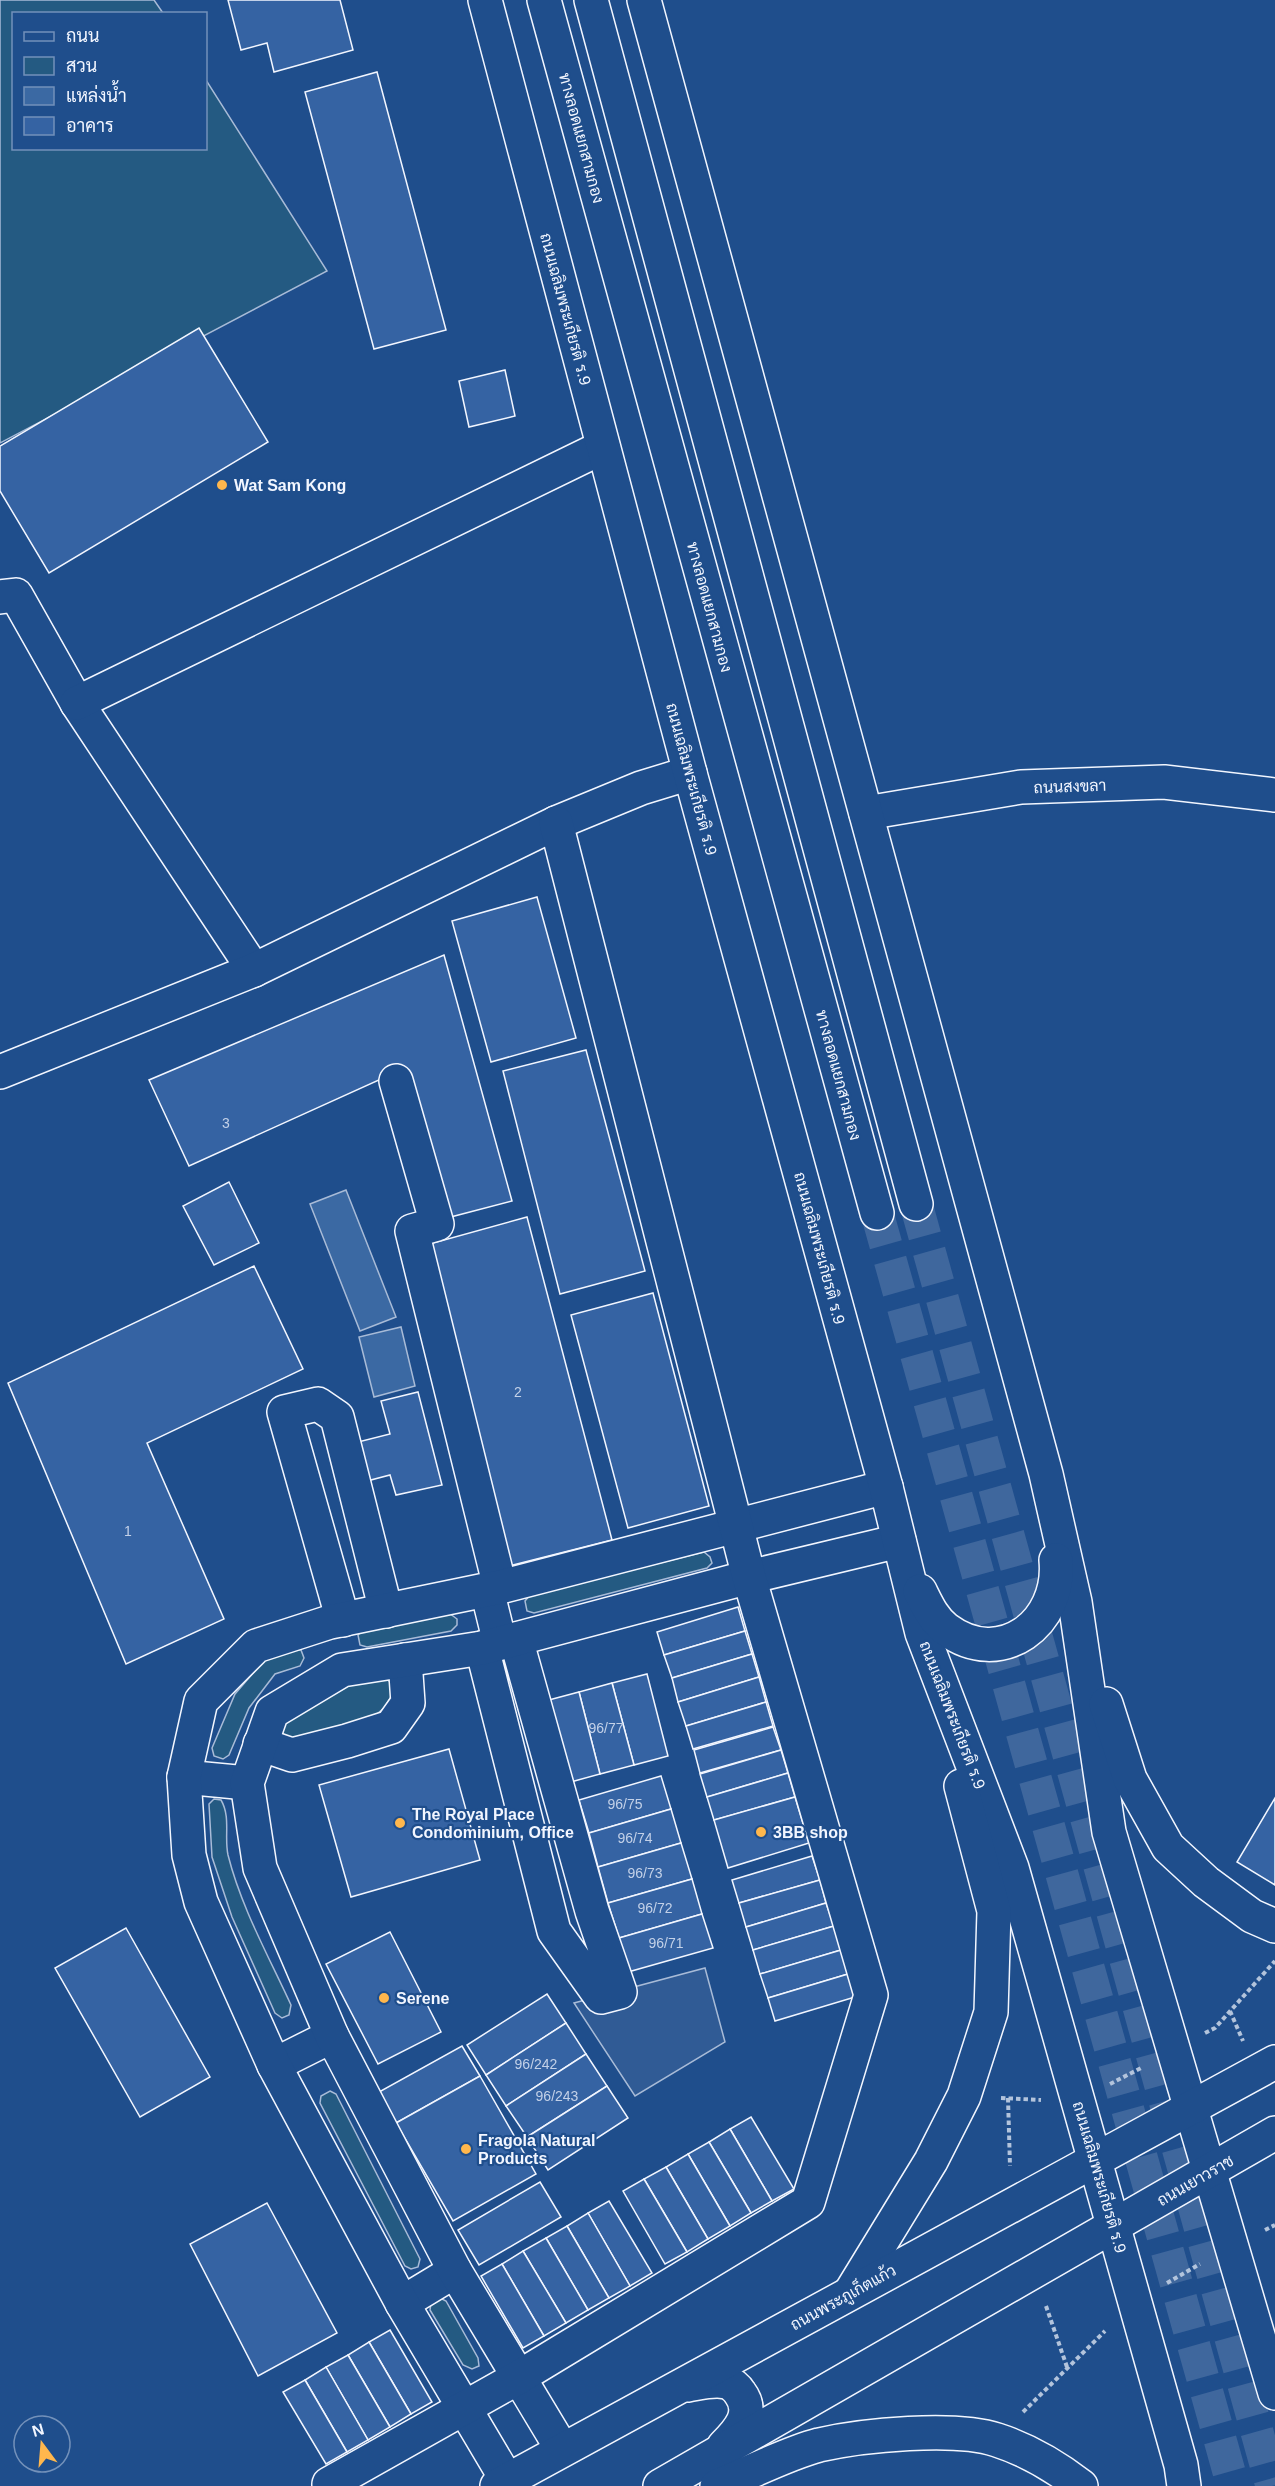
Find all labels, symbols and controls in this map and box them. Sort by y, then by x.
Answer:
legend [12,12,207,150]
text: ถนน [66,26,99,46]
text: สวน [66,56,97,76]
street label: ทางลอดแยกสามกอง [556,71,607,205]
text: แหล่งน้ำ [66,80,127,106]
text: อาคาร [66,116,114,136]
street label: ถนนเฉลิมพระเกียรติ ร.9 [537,230,597,387]
place label: Wat Sam Kong [234,477,346,494]
marker: Wat Sam Kong [215,478,229,492]
street label: ทางลอดแยกสามกอง [684,540,735,674]
street label: ถนนเฉลิมพระเกียรติ ร.9 [663,700,723,857]
street label: ถนนสงขลา [1033,777,1107,796]
street label: ทางลอดแยกสามกอง [813,1008,864,1142]
house number: 3 [222,1115,230,1131]
street label: ถนนเฉลิมพระเกียรติ ร.9 [791,1169,851,1326]
house number: 2 [514,1384,522,1400]
house number: 1 [124,1523,132,1539]
street label: ถนนเฉลิมพระเกียรติ ร.9 [916,1638,991,1792]
house number: 96/77 [588,1720,624,1736]
house number: 96/75 [607,1796,643,1812]
place label: The Royal Place Condominium, Office [412,1806,574,1841]
marker: The Royal Place Condominium, Office [393,1816,407,1830]
place label: 3BB shop [773,1824,848,1841]
marker: 3BB shop [754,1825,768,1839]
house number: 96/74 [617,1830,653,1846]
house number: 96/73 [627,1865,663,1881]
house number: 96/72 [637,1900,673,1916]
house number: 96/71 [648,1935,684,1951]
place label: Serene [396,1990,449,2007]
marker: Serene [377,1991,391,2005]
house number: 96/242 [515,2056,558,2072]
house number: 96/243 [536,2088,579,2104]
street label: ถนนเฉลิมพระเกียรติ ร.9 [1070,2099,1132,2255]
place label: Fragola Natural Products [478,2132,595,2167]
marker: Fragola Natural Products [459,2142,473,2156]
street label: ถนนเยาวราช [1154,2152,1236,2209]
street label: ถนนพระภูเก็ตแก้ว [785,2257,900,2336]
north arrow [12,2414,72,2474]
text: N [30,2420,46,2440]

